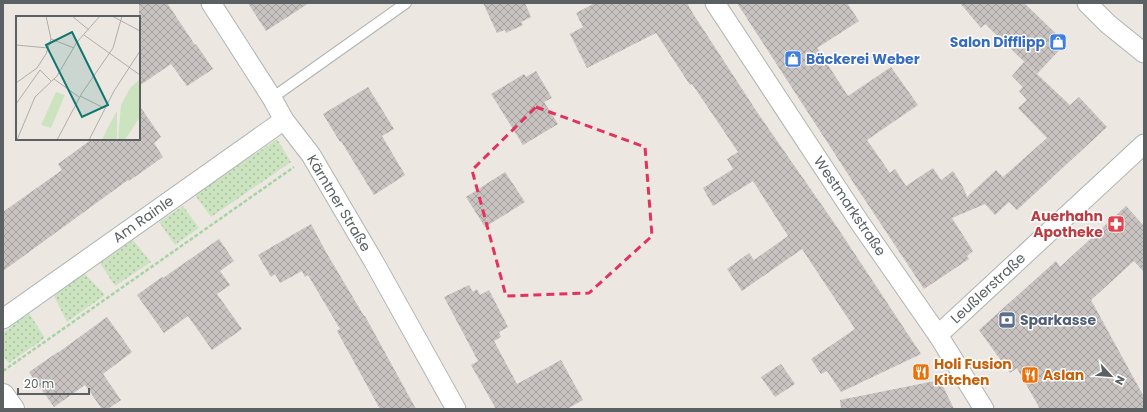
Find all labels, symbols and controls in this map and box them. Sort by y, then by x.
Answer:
inset map [16,16,140,140]
place label: Salon Difflipp [950,32,1045,52]
shop icon: Salon Difflipp [1048,32,1068,52]
shop icon: Bäckerei Weber [783,49,803,69]
place label: Bäckerei Weber [806,49,920,69]
street label: Kärntner Straße [302,151,376,256]
street label: Westmarkstraße [809,152,891,260]
street label: Am Rainle [109,191,178,247]
place label: Auerhahn Apotheke [1031,206,1103,242]
pharmacy icon: Auerhahn Apotheke [1106,214,1126,234]
street label: Leußlerstraße [946,248,1030,328]
bank icon: Sparkasse [997,310,1017,330]
place label: Sparkasse [1020,310,1096,330]
place label: Holi Fusion Kitchen [934,354,1012,390]
north arrow [1091,356,1131,396]
restaurant icon: Holi Fusion Kitchen [911,362,931,382]
restaurant icon: Aslan [1020,365,1040,385]
place label: Aslan [1043,365,1084,385]
scale bar [18,370,89,396]
text: N [1111,373,1129,388]
text: 20 m [24,375,54,392]

